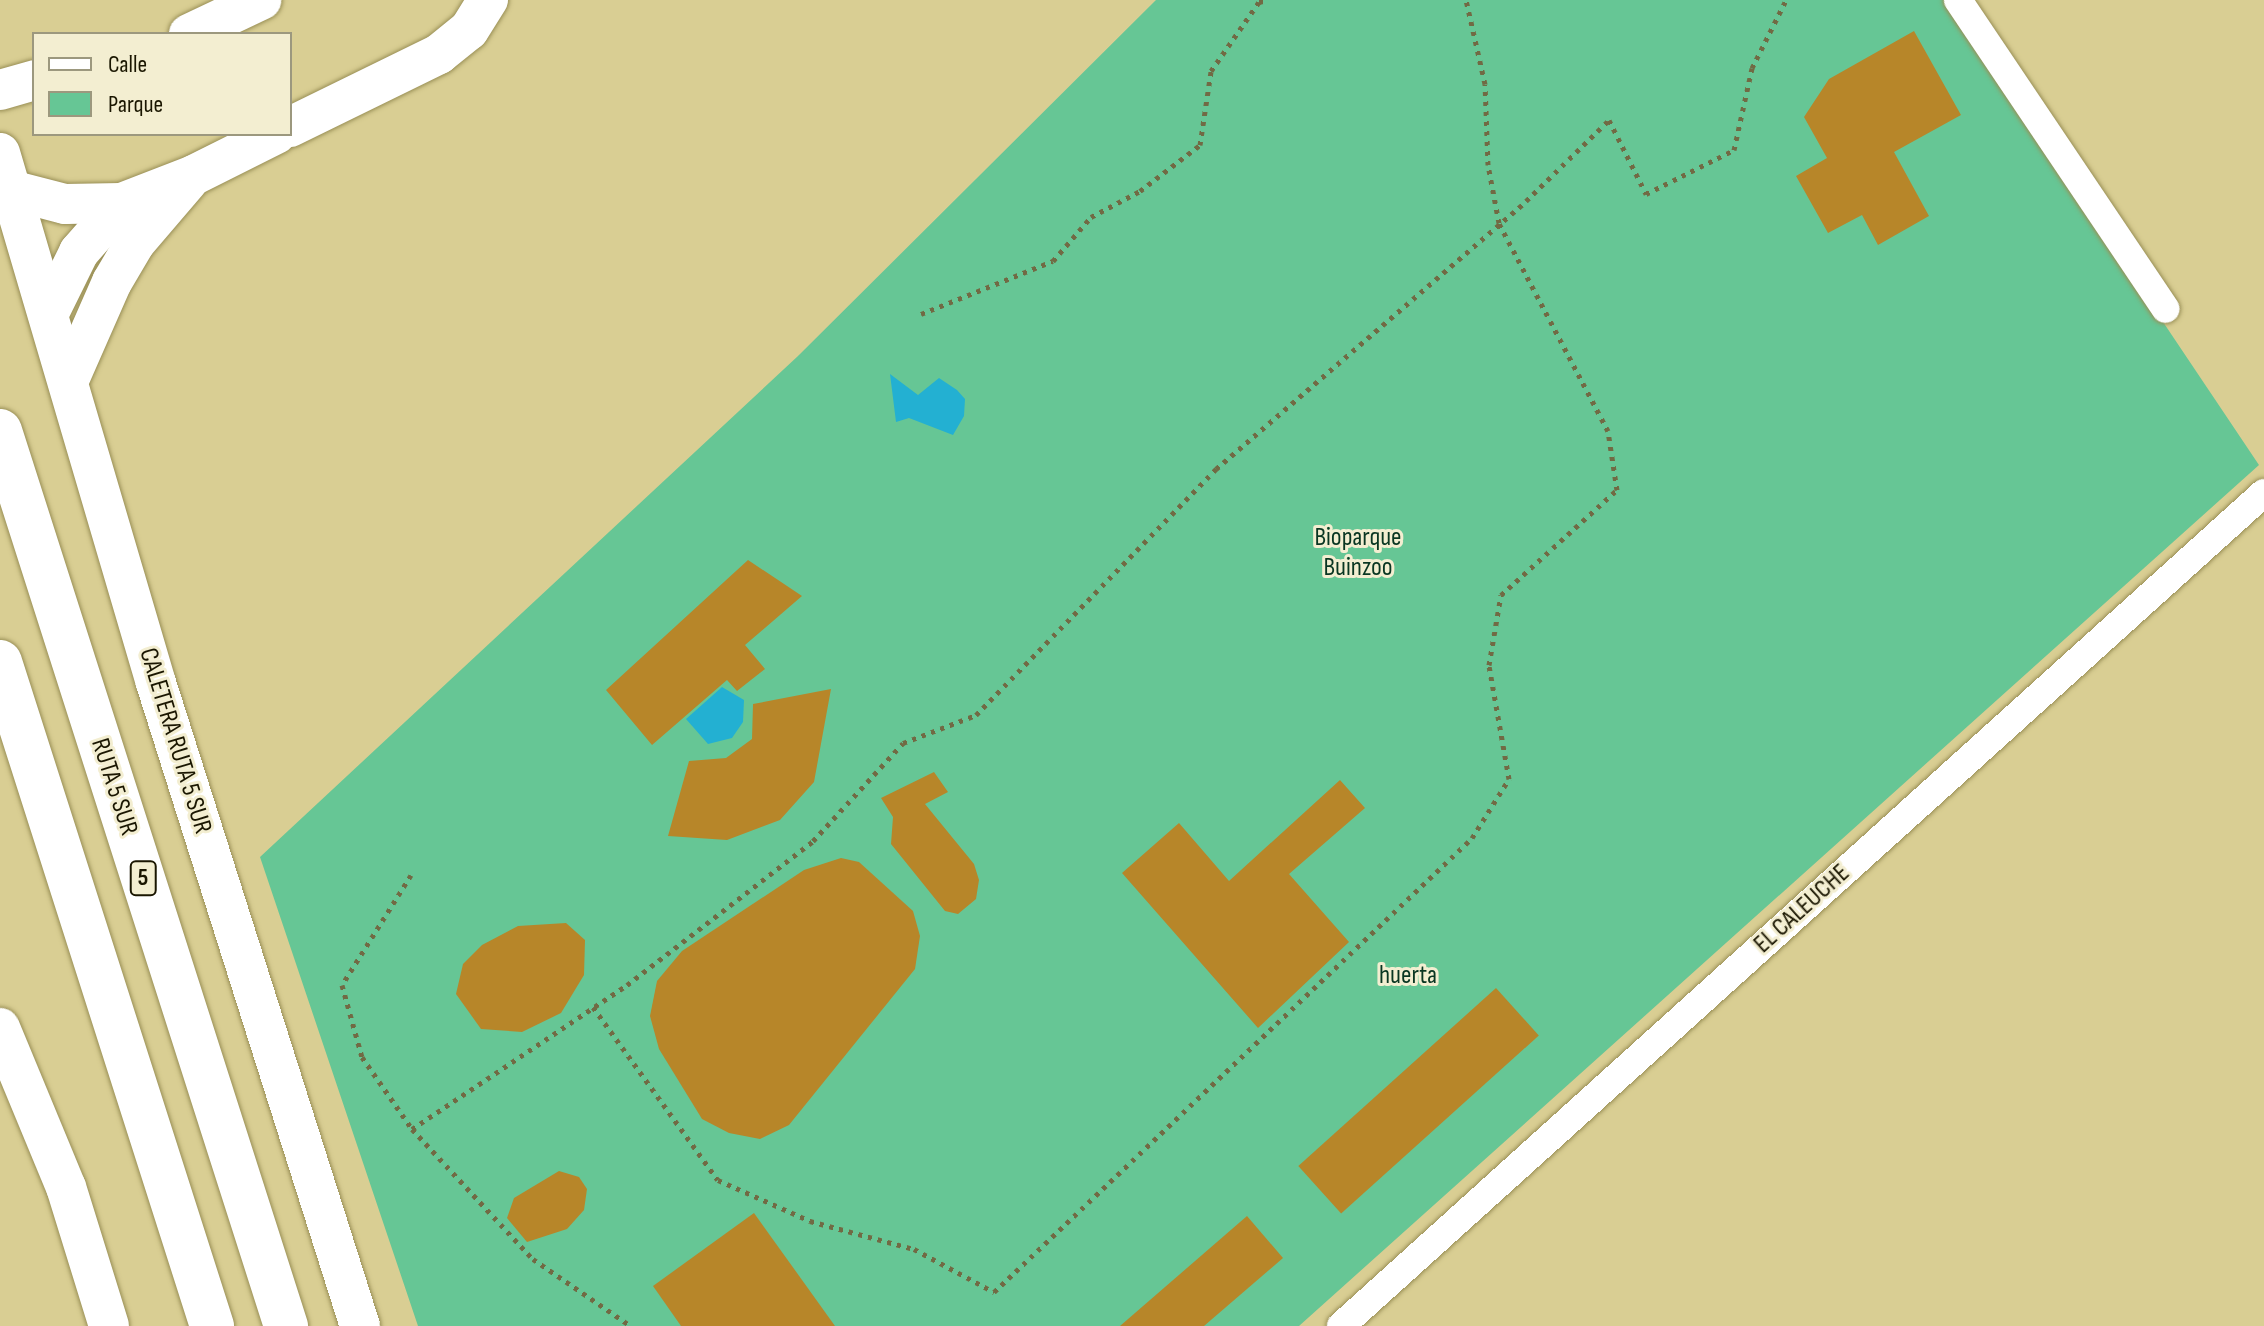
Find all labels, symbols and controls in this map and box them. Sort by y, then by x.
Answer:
legend [32,32,292,136]
text: Calle [108,50,147,79]
text: Parque [108,90,163,119]
park label: Bioparque Buinzoo [1314,522,1402,584]
street label: CALETERA RUTA 5 SUR [132,644,218,838]
street label: RUTA 5 SUR [84,735,144,839]
road number: 5 [129,858,157,898]
street label: EL CALEUCHE [1748,858,1856,960]
park label: huerta [1379,960,1437,992]

